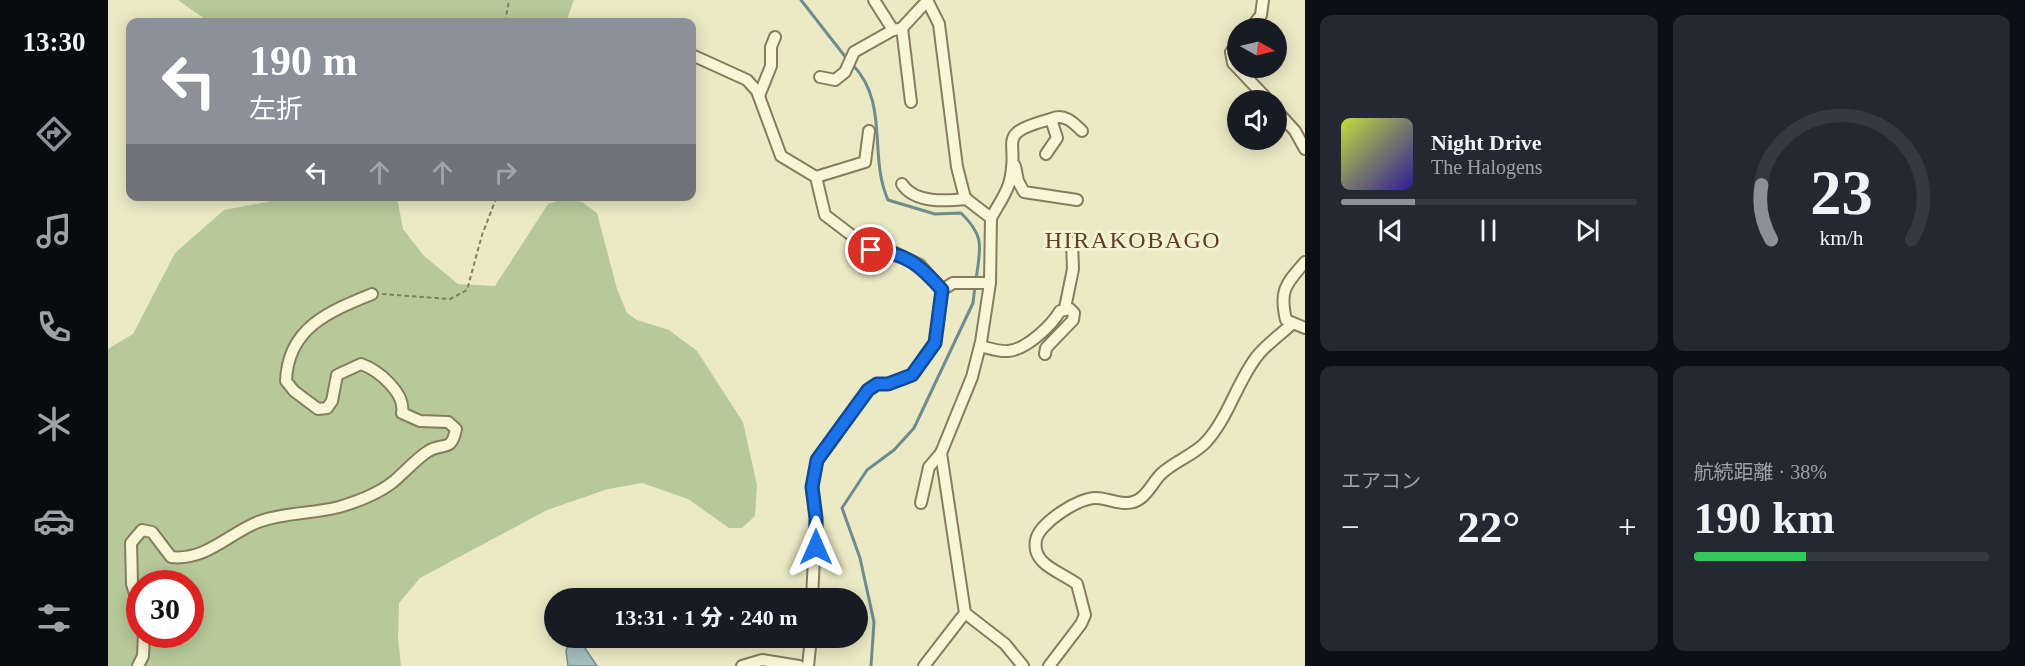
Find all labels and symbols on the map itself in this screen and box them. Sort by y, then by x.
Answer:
north arrow [1227,18,1287,78]
pin [845,224,896,275]
district label: HIRAKOBAGO [1045,227,1221,253]
position arrow [784,515,848,579]
speed limit sign: 30 [126,570,204,648]

